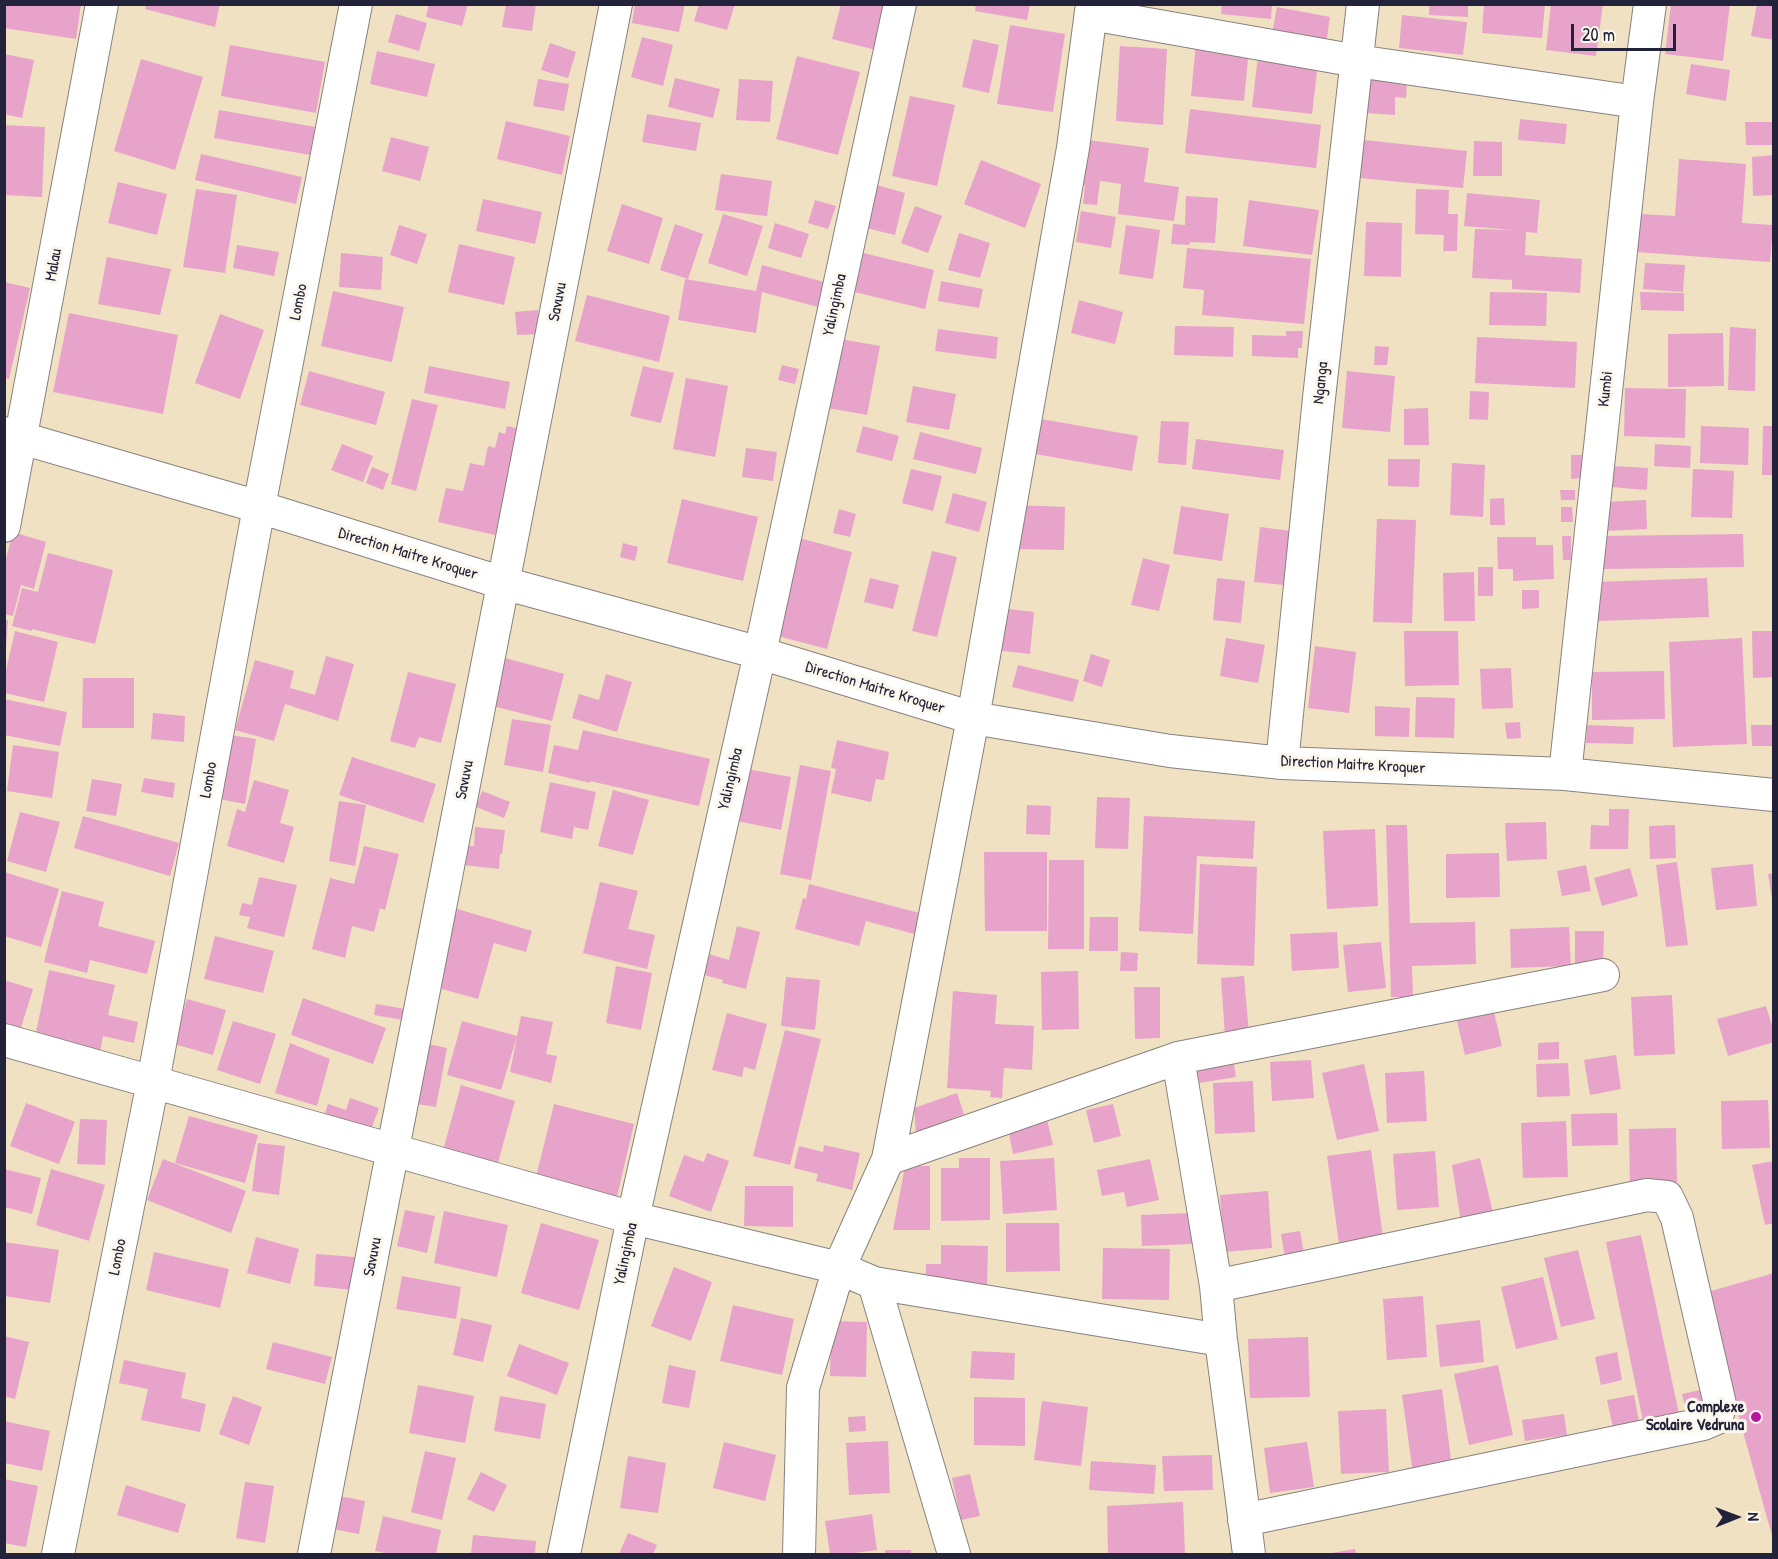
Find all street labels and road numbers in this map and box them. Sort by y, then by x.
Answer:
street label: Malau [42,247,66,283]
street label: Yalingimba [819,272,851,338]
street label: Savuvu [545,281,571,323]
street label: Lombo [286,282,312,322]
street label: Nganga [1309,361,1333,405]
street label: Kumbi [1595,370,1617,408]
street label: Direction Maitre Kroquer [336,524,480,584]
street label: Direction Maitre Kroquer [803,658,947,718]
street label: Yalingimba [715,746,747,812]
street label: Direction Maitre Kroquer [1280,752,1426,778]
street label: Savuvu [452,759,478,801]
street label: Lombo [196,760,222,800]
street label: Yalingimba [610,1221,642,1287]
street label: Savuvu [360,1236,386,1278]
street label: Lombo [105,1237,131,1277]

